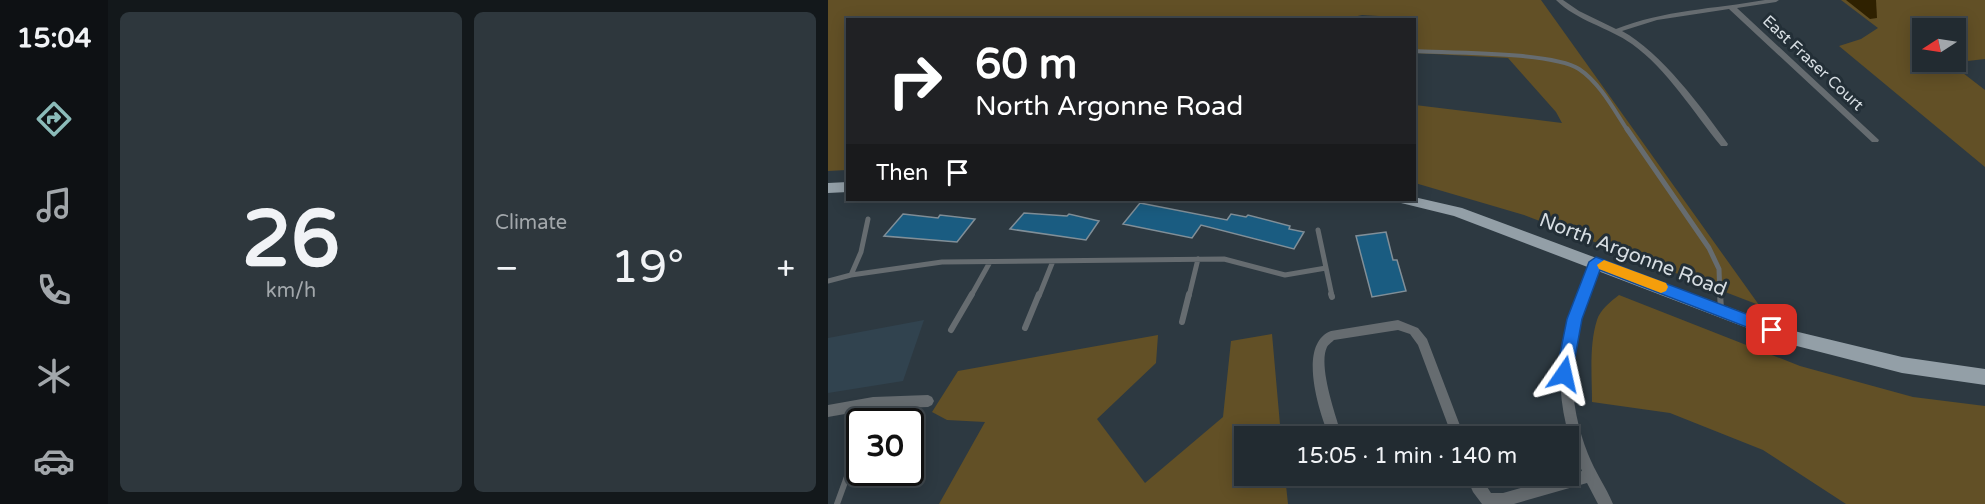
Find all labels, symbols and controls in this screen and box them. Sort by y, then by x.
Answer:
street label: East Fraser Court [1758,11,1868,115]
north arrow [1912,18,1966,72]
map controls [1912,18,1966,72]
text: 15:04 [17,22,91,55]
text: 60 m [975,39,1077,90]
icon: right [876,42,954,120]
text: North Argonne Road [975,90,1243,123]
icon: directions [33,98,75,140]
icon: arrive [941,156,974,189]
text: Then [876,160,929,186]
icon: music [33,184,75,226]
text: 26 [242,193,340,287]
street label: North Argonne Road [1536,208,1730,302]
text: Climate [495,211,567,235]
text: 19° [611,241,684,295]
text: − [495,249,519,288]
text: + [776,249,795,288]
icon: phone [33,269,75,311]
text: km/h [266,279,316,303]
pin [1746,304,1797,355]
icon: arrive [1755,313,1788,346]
position arrow [1532,342,1596,406]
icon: climate [33,355,75,397]
speed limit sign: 30 [846,408,924,486]
icon: car [33,440,75,482]
text: 15:05 · 1 min · 140 m [1296,443,1517,469]

